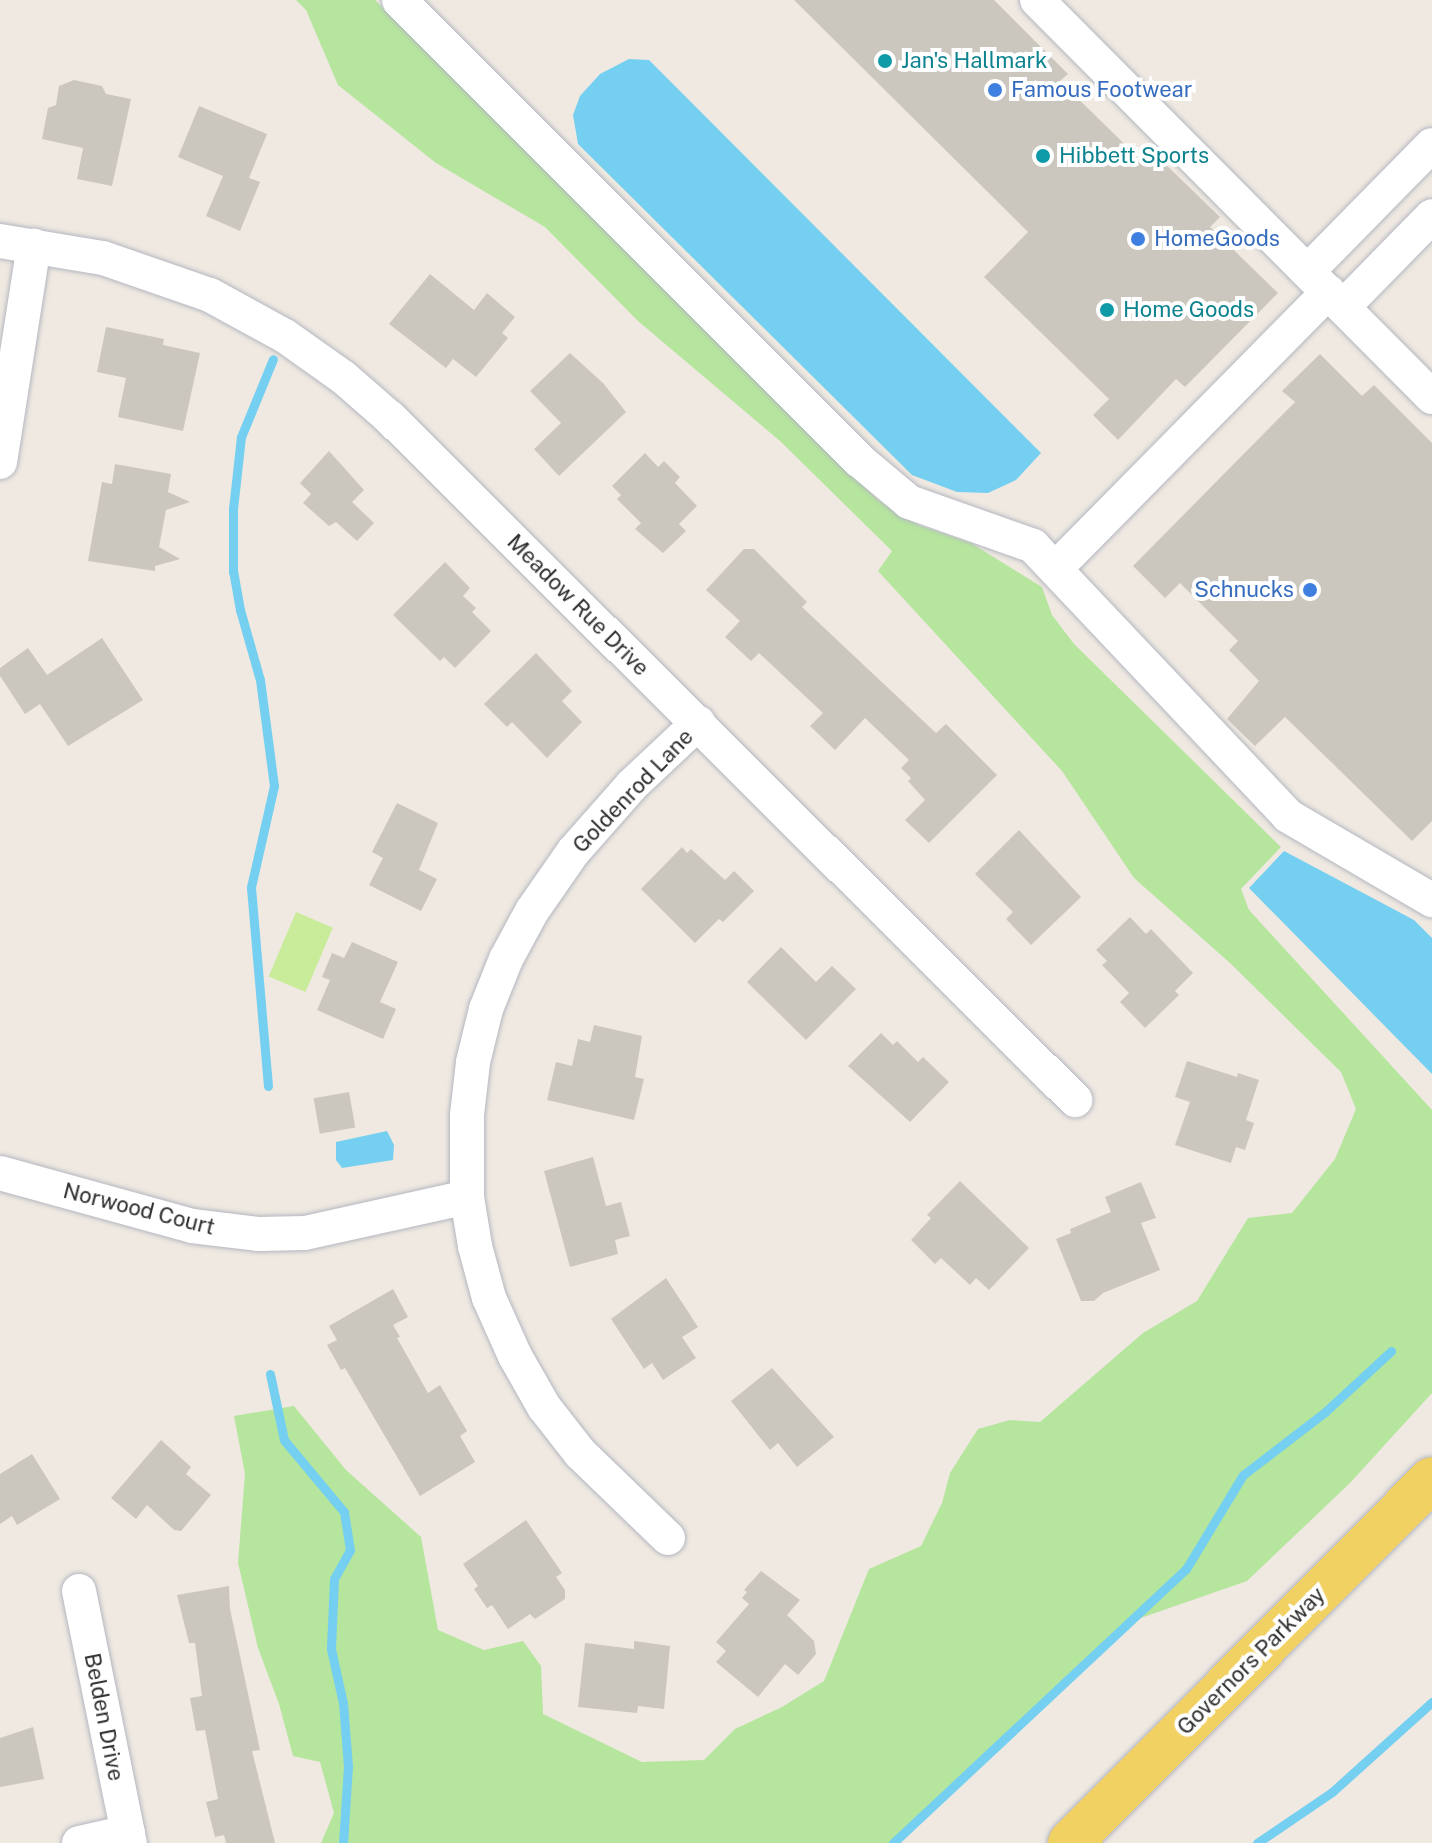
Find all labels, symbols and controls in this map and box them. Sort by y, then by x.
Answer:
place label: Jan's Hallmark [901,48,1047,74]
marker: Jan's Hallmark [876,52,894,70]
place label: Famous Footwear [1011,77,1192,103]
marker: Famous Footwear [986,81,1004,99]
place label: Hibbett Sports [1059,143,1209,169]
marker: Hibbett Sports [1034,147,1052,165]
place label: HomeGoods [1154,226,1280,252]
marker: HomeGoods [1129,230,1147,248]
place label: Home Goods [1123,297,1254,323]
marker: Home Goods [1098,301,1116,319]
street label: Meadow Rue Drive [502,529,654,681]
place label: Schnucks [1194,577,1294,603]
marker: Schnucks [1301,581,1319,599]
street label: Goldenrod Lane [567,724,699,858]
street label: Norwood Court [60,1177,218,1241]
street label: Governors Parkway [1172,1582,1330,1740]
street label: Belden Drive [79,1651,129,1783]

